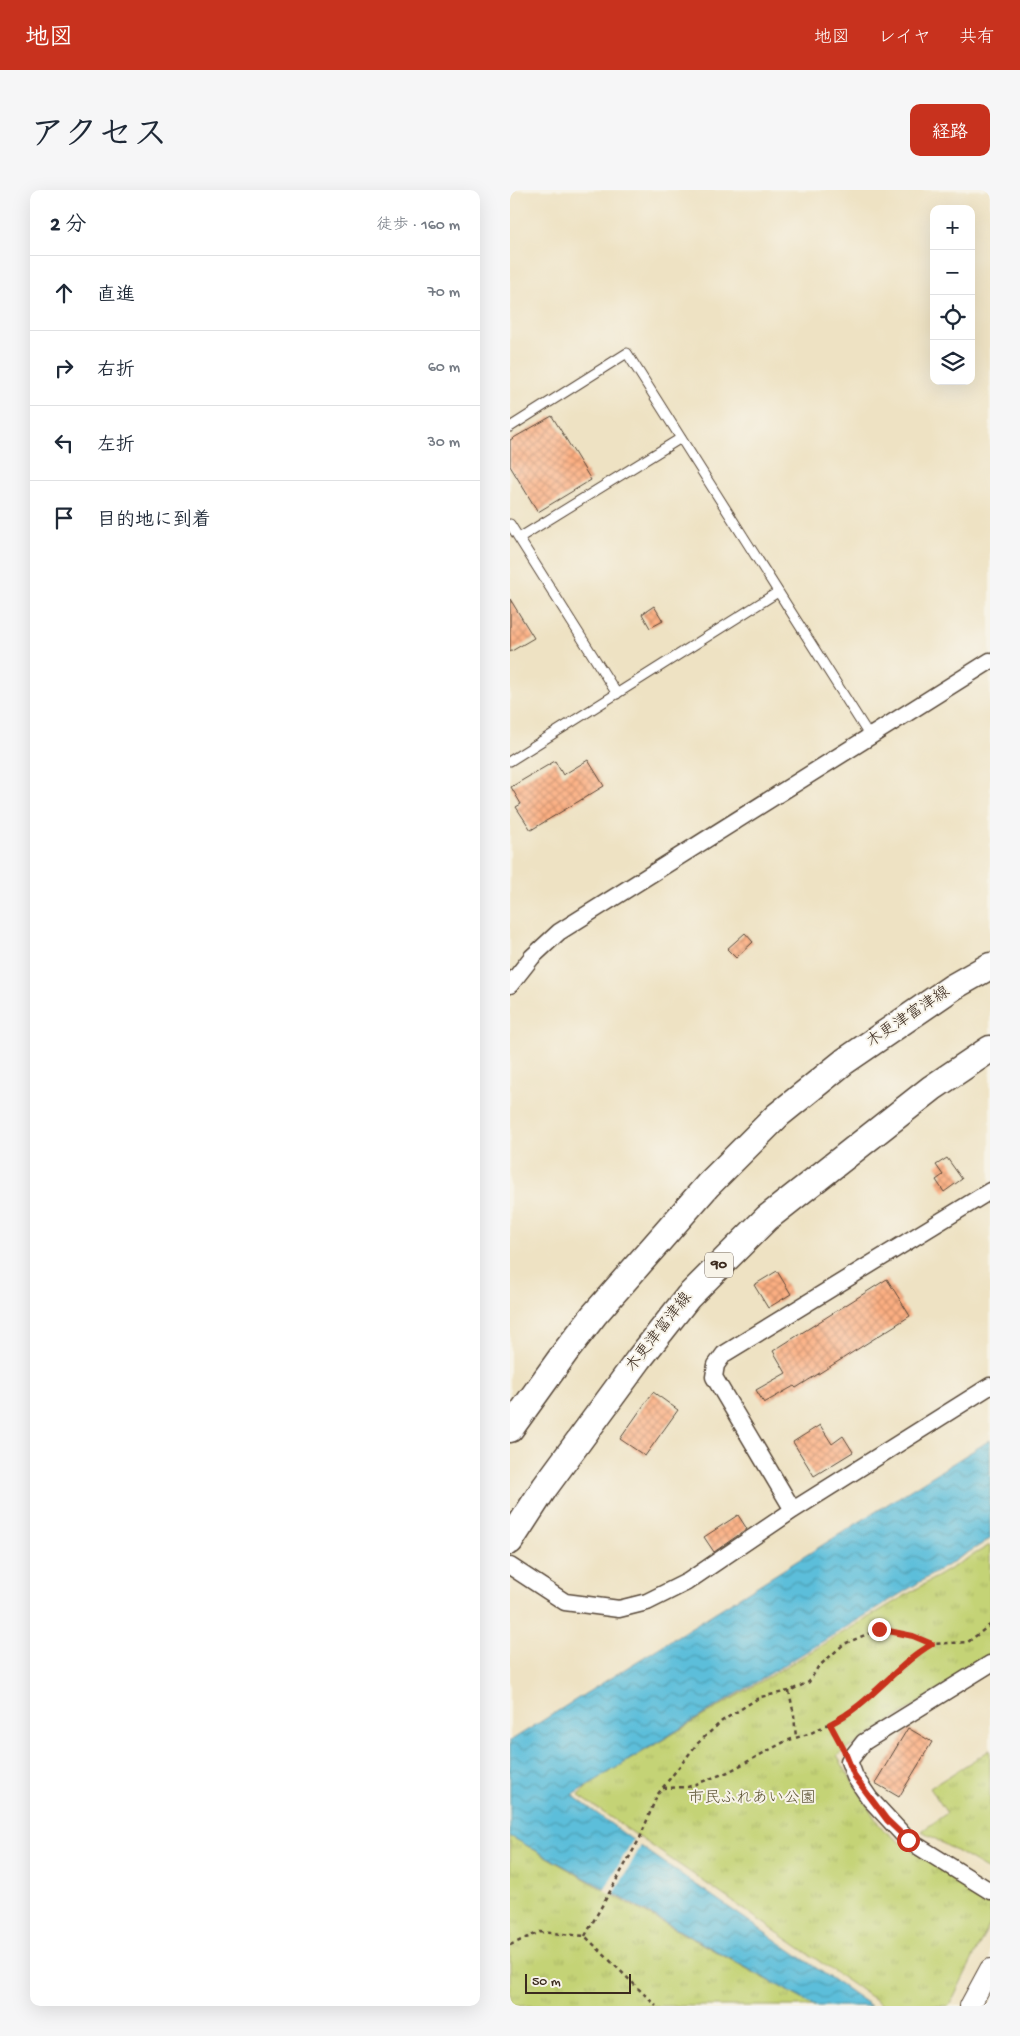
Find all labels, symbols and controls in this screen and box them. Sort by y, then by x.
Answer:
text: 地図 [25,25,73,54]
text: 地図 [814,28,850,49]
text: レイヤ [878,28,931,49]
text: 共有 [959,28,995,49]
button: 経路 [910,104,990,156]
text: アクセス [30,117,168,158]
map controls [930,205,975,385]
button: + [930,205,975,250]
text: 2 分 [50,214,86,239]
text: 徒歩 · 160 m [377,217,460,236]
button: − [930,250,975,295]
icon: ahead [50,279,78,307]
text: 70 m [427,284,460,303]
text: 直進 [97,285,135,308]
button: locate [930,295,975,340]
button: layers [930,340,975,385]
icon: right [50,354,78,382]
text: 60 m [428,359,460,378]
text: 右折 [97,360,135,383]
icon: left [50,429,78,457]
text: 30 m [427,434,460,453]
text: 左折 [97,435,135,458]
icon: arrive [50,504,78,532]
text: 目的地に到着 [97,510,211,533]
street label: 木更津富津線 [863,982,954,1053]
road number: 90 [705,1252,733,1278]
street label: 木更津富津線 [621,1288,697,1377]
route end [868,1618,891,1641]
park label: 市民ふれあい公園 [688,1789,816,1809]
route start [897,1829,920,1852]
scale bar [525,1971,631,1994]
text: 50 m [532,1974,561,1991]

